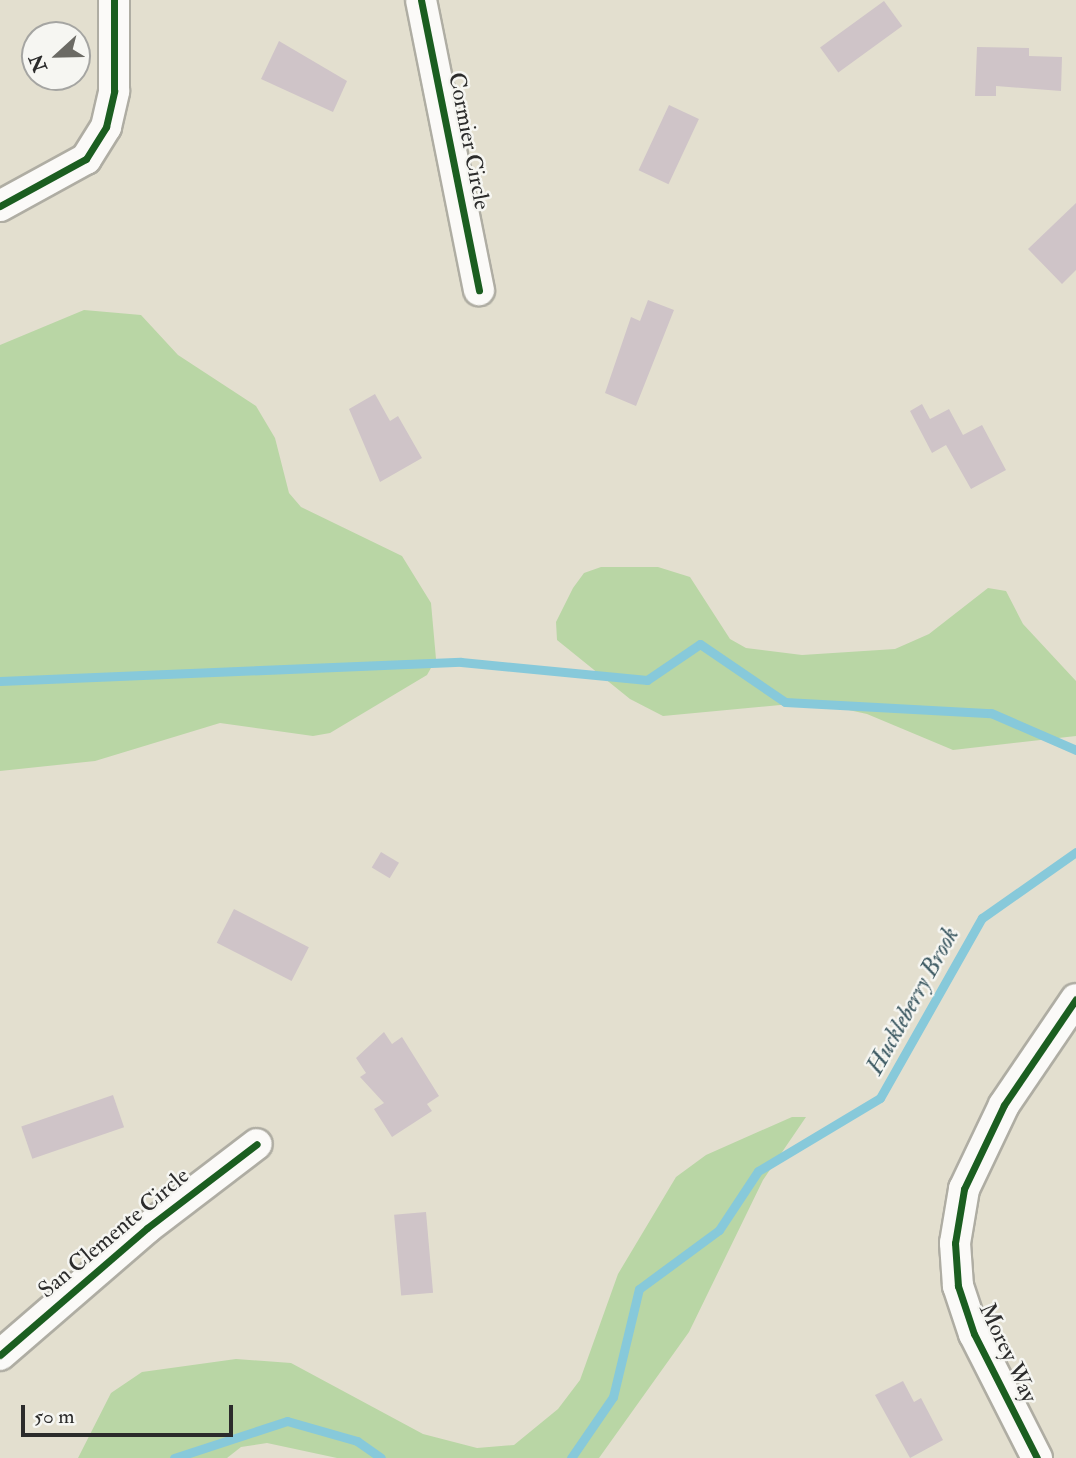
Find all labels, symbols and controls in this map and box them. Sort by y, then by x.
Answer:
north arrow [21,21,91,91]
text: N [24,51,53,76]
street label: Cormier Circle [442,70,496,212]
water label: Huckleberry Brook [861,922,965,1080]
street label: San Clemente Circle [33,1162,195,1304]
street label: Morey Way [973,1299,1043,1407]
scale bar [24,1392,236,1436]
text: 50 m [34,1403,75,1430]

